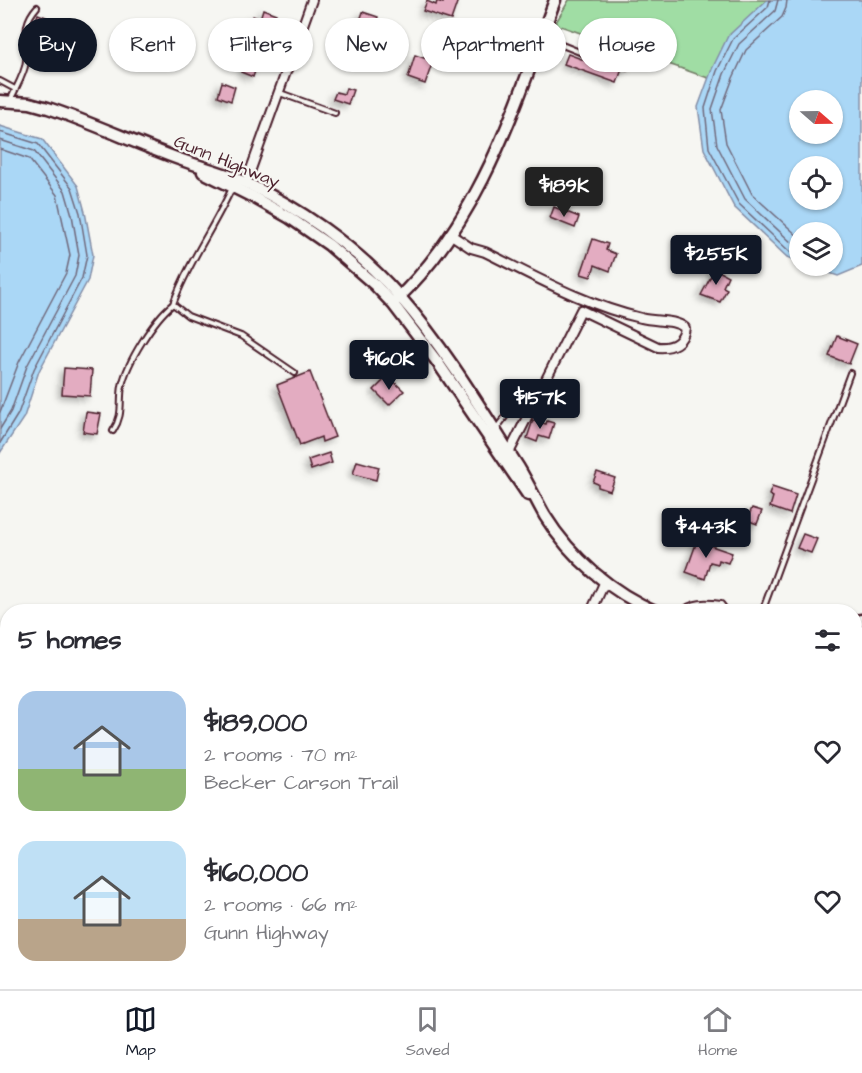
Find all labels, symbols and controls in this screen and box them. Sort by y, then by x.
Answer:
chip: Buy [18,18,97,72]
chip: Rent [109,18,196,72]
chip: Filters [208,18,313,72]
chip: New [325,18,409,72]
chip: Apartment [421,18,566,72]
chip: House [578,18,677,72]
north arrow [789,90,843,144]
map controls [789,90,843,276]
street label: Gunn Highway [170,129,284,195]
button: locate [789,156,843,210]
pin: $189K [522,167,606,218]
text: $189K [539,172,589,200]
button: layers [789,222,843,276]
pin: $255K [674,235,758,286]
text: $255K [684,240,748,268]
pin: $160K [347,340,431,391]
text: $160K [364,345,414,373]
pin: $157K [498,379,582,430]
text: $157K [514,384,566,412]
pin: $443K [664,508,748,559]
text: $443K [676,513,736,541]
text: 5 homes [18,622,122,658]
icon: filters [811,624,844,657]
text: $189,000 [204,705,307,741]
icon: home [66,715,138,787]
icon: heart [811,735,844,768]
text: 2 rooms · 70 m² [204,741,357,769]
text: Becker Carson Trail [204,769,398,797]
text: $160,000 [204,855,308,891]
icon: home [66,865,138,937]
icon: heart [811,885,844,918]
text: 2 rooms · 66 m² [204,891,358,919]
text: Gunn Highway [204,919,329,947]
tab: Map [124,1003,157,1061]
tab: Saved [406,1003,449,1061]
tab: Home [698,1003,738,1061]

